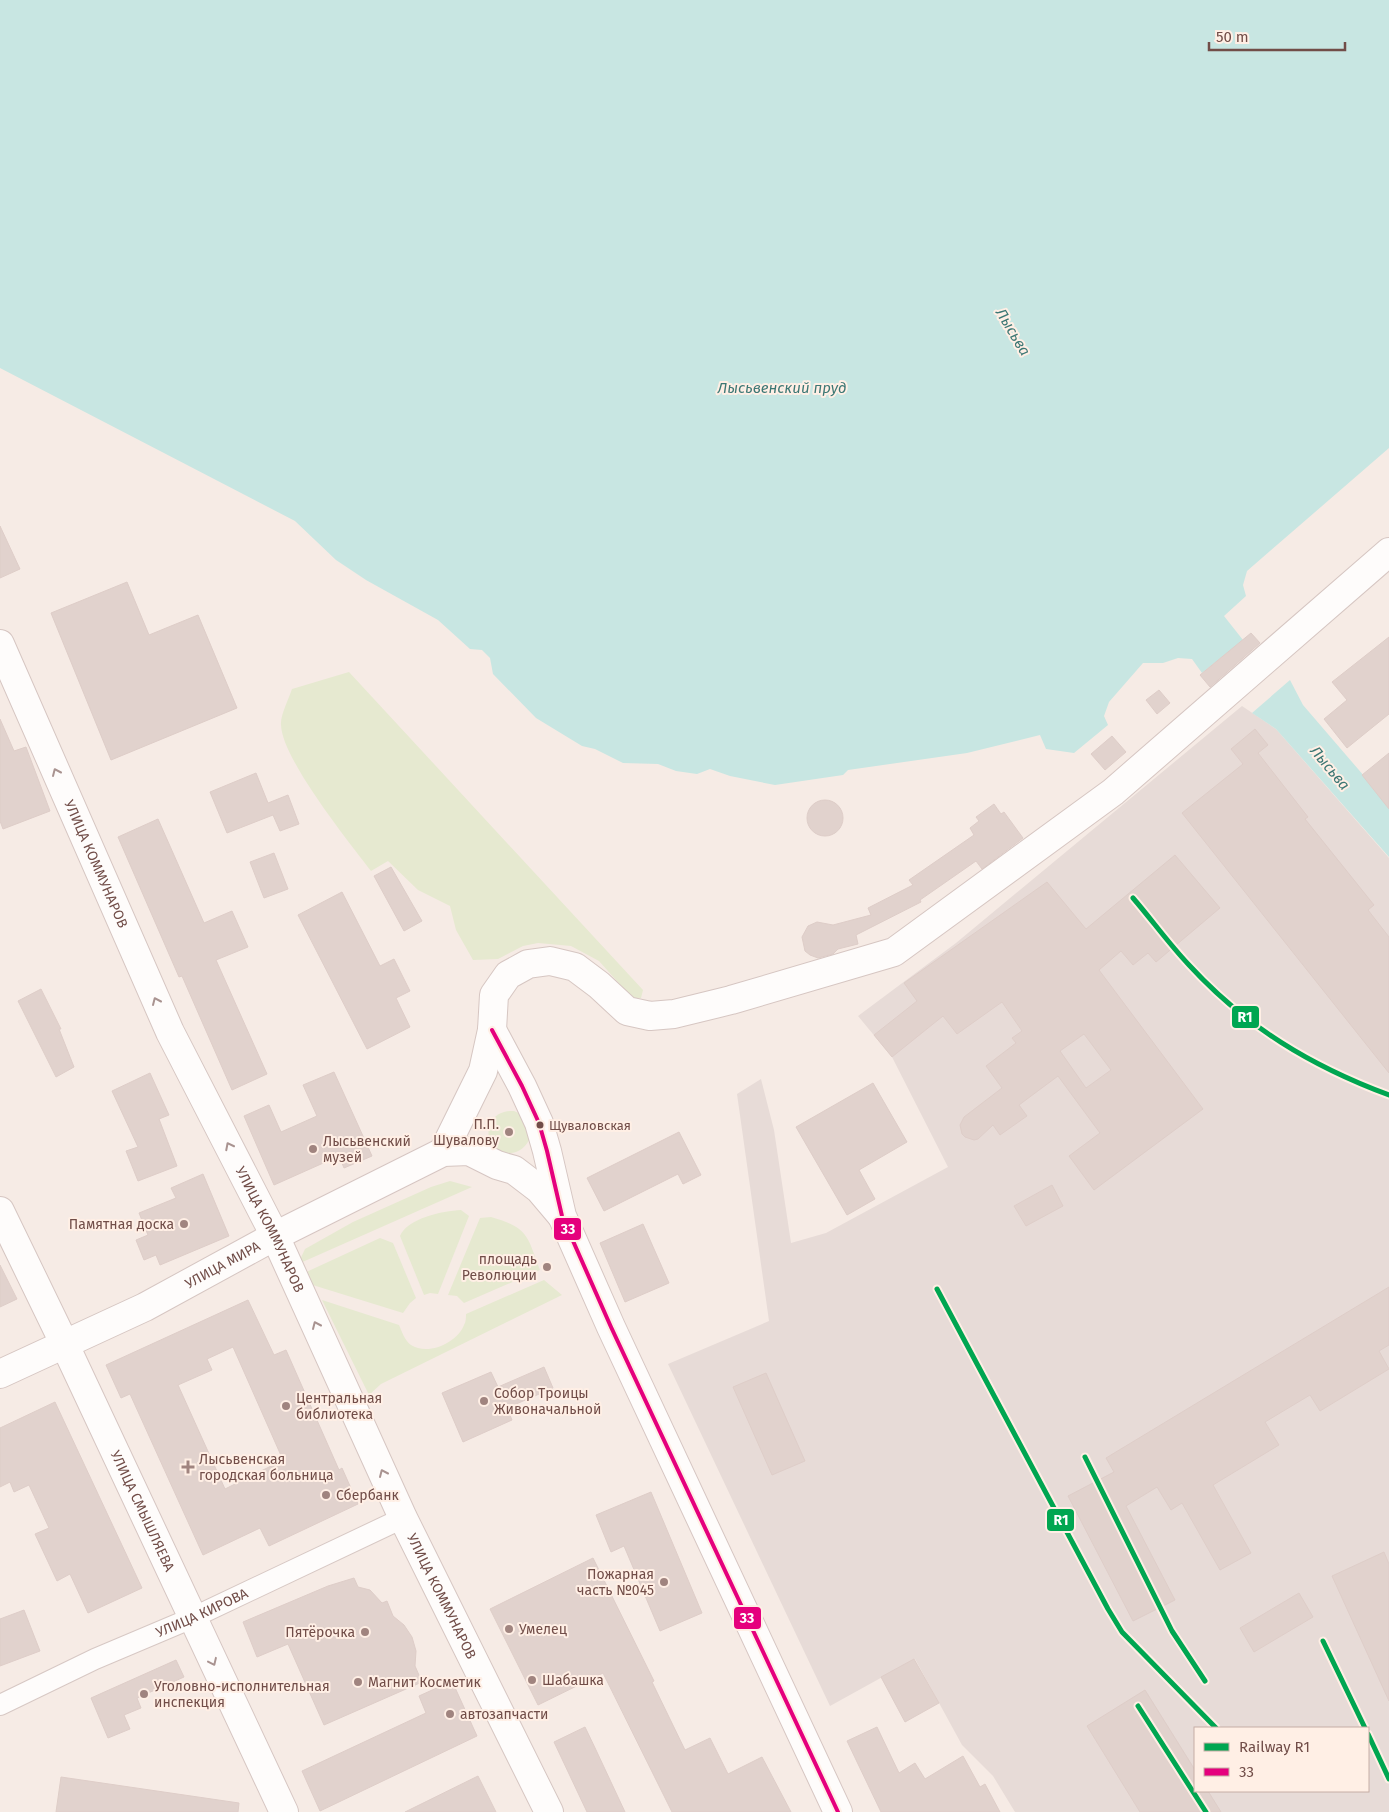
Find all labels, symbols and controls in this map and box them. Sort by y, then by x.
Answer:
scale bar [1209,20,1345,52]
text: 50 m [1216,28,1249,46]
water label: Лысьва [991,304,1034,359]
water label: Лысьвенский пруд [716,379,847,397]
water label: Лысьва [1306,742,1354,794]
one-way arrow [51,768,62,777]
street label: УЛИЦА КОММУНАРОВ [61,797,132,930]
one-way arrow [152,997,163,1006]
line badge: R1 [1231,1005,1260,1029]
text: R1 [1238,1009,1252,1026]
place label: П.П. Шувалову [433,1116,499,1149]
place label: Щуваловская [549,1118,631,1133]
marker: Щуваловская [535,1120,545,1130]
marker: П.П. Шувалову [503,1126,515,1138]
place label: Лысьвенский музей [323,1133,411,1166]
one-way arrow [225,1142,235,1151]
marker: Лысьвенский музей [307,1143,319,1155]
street label: УЛИЦА КОММУНАРОВ [232,1164,308,1295]
place label: Памятная доска [69,1216,174,1233]
line badge: 33 [553,1217,582,1241]
marker: Памятная доска [178,1218,190,1230]
text: 33 [560,1221,575,1238]
street label: УЛИЦА МИРА [182,1237,263,1292]
place label: площадь Революции [462,1251,537,1284]
marker: площадь Революции [541,1261,553,1273]
one-way arrow [312,1321,322,1330]
place label: Собор Троицы Живоначальной [494,1385,601,1418]
place label: Центральная библиотека [296,1390,382,1423]
marker: Собор Троицы Живоначальной [478,1395,490,1407]
marker: Центральная библиотека [280,1400,292,1412]
street label: УЛИЦА СМЫШЛЯЕВА [107,1447,178,1574]
place label: Лысьвенская городская больница [199,1451,334,1484]
marker: Лысьвенская городская больница [181,1460,195,1474]
one-way arrow [379,1469,390,1478]
place label: Сбербанк [336,1487,400,1504]
marker: Сбербанк [320,1489,332,1501]
line badge: R1 [1046,1508,1075,1532]
text: R1 [1054,1512,1068,1529]
street label: УЛИЦА КОММУНАРОВ [403,1531,480,1662]
place label: Пожарная часть №045 [577,1566,654,1599]
marker: Пожарная часть №045 [658,1576,670,1588]
street label: УЛИЦА КИРОВА [153,1584,251,1641]
line badge: 33 [733,1606,762,1630]
text: 33 [739,1610,754,1627]
place label: Умелец [519,1621,567,1638]
marker: Умелец [503,1623,515,1635]
place label: Пятёрочка [285,1624,355,1641]
marker: Пятёрочка [359,1626,371,1638]
one-way arrow [207,1657,217,1666]
place label: Шабашка [542,1672,604,1689]
place label: Магнит Косметик [368,1674,482,1691]
marker: Шабашка [526,1674,538,1686]
marker: Магнит Косметик [352,1676,364,1688]
place label: Уголовно-исполнительная инспекция [154,1678,330,1711]
marker: Уголовно-исполнительная инспекция [138,1688,150,1700]
place label: автозапчасти [460,1706,549,1723]
marker: автозапчасти [444,1708,456,1720]
legend [1194,1727,1369,1792]
text: Railway R1 [1239,1738,1310,1756]
text: 33 [1239,1763,1254,1781]

